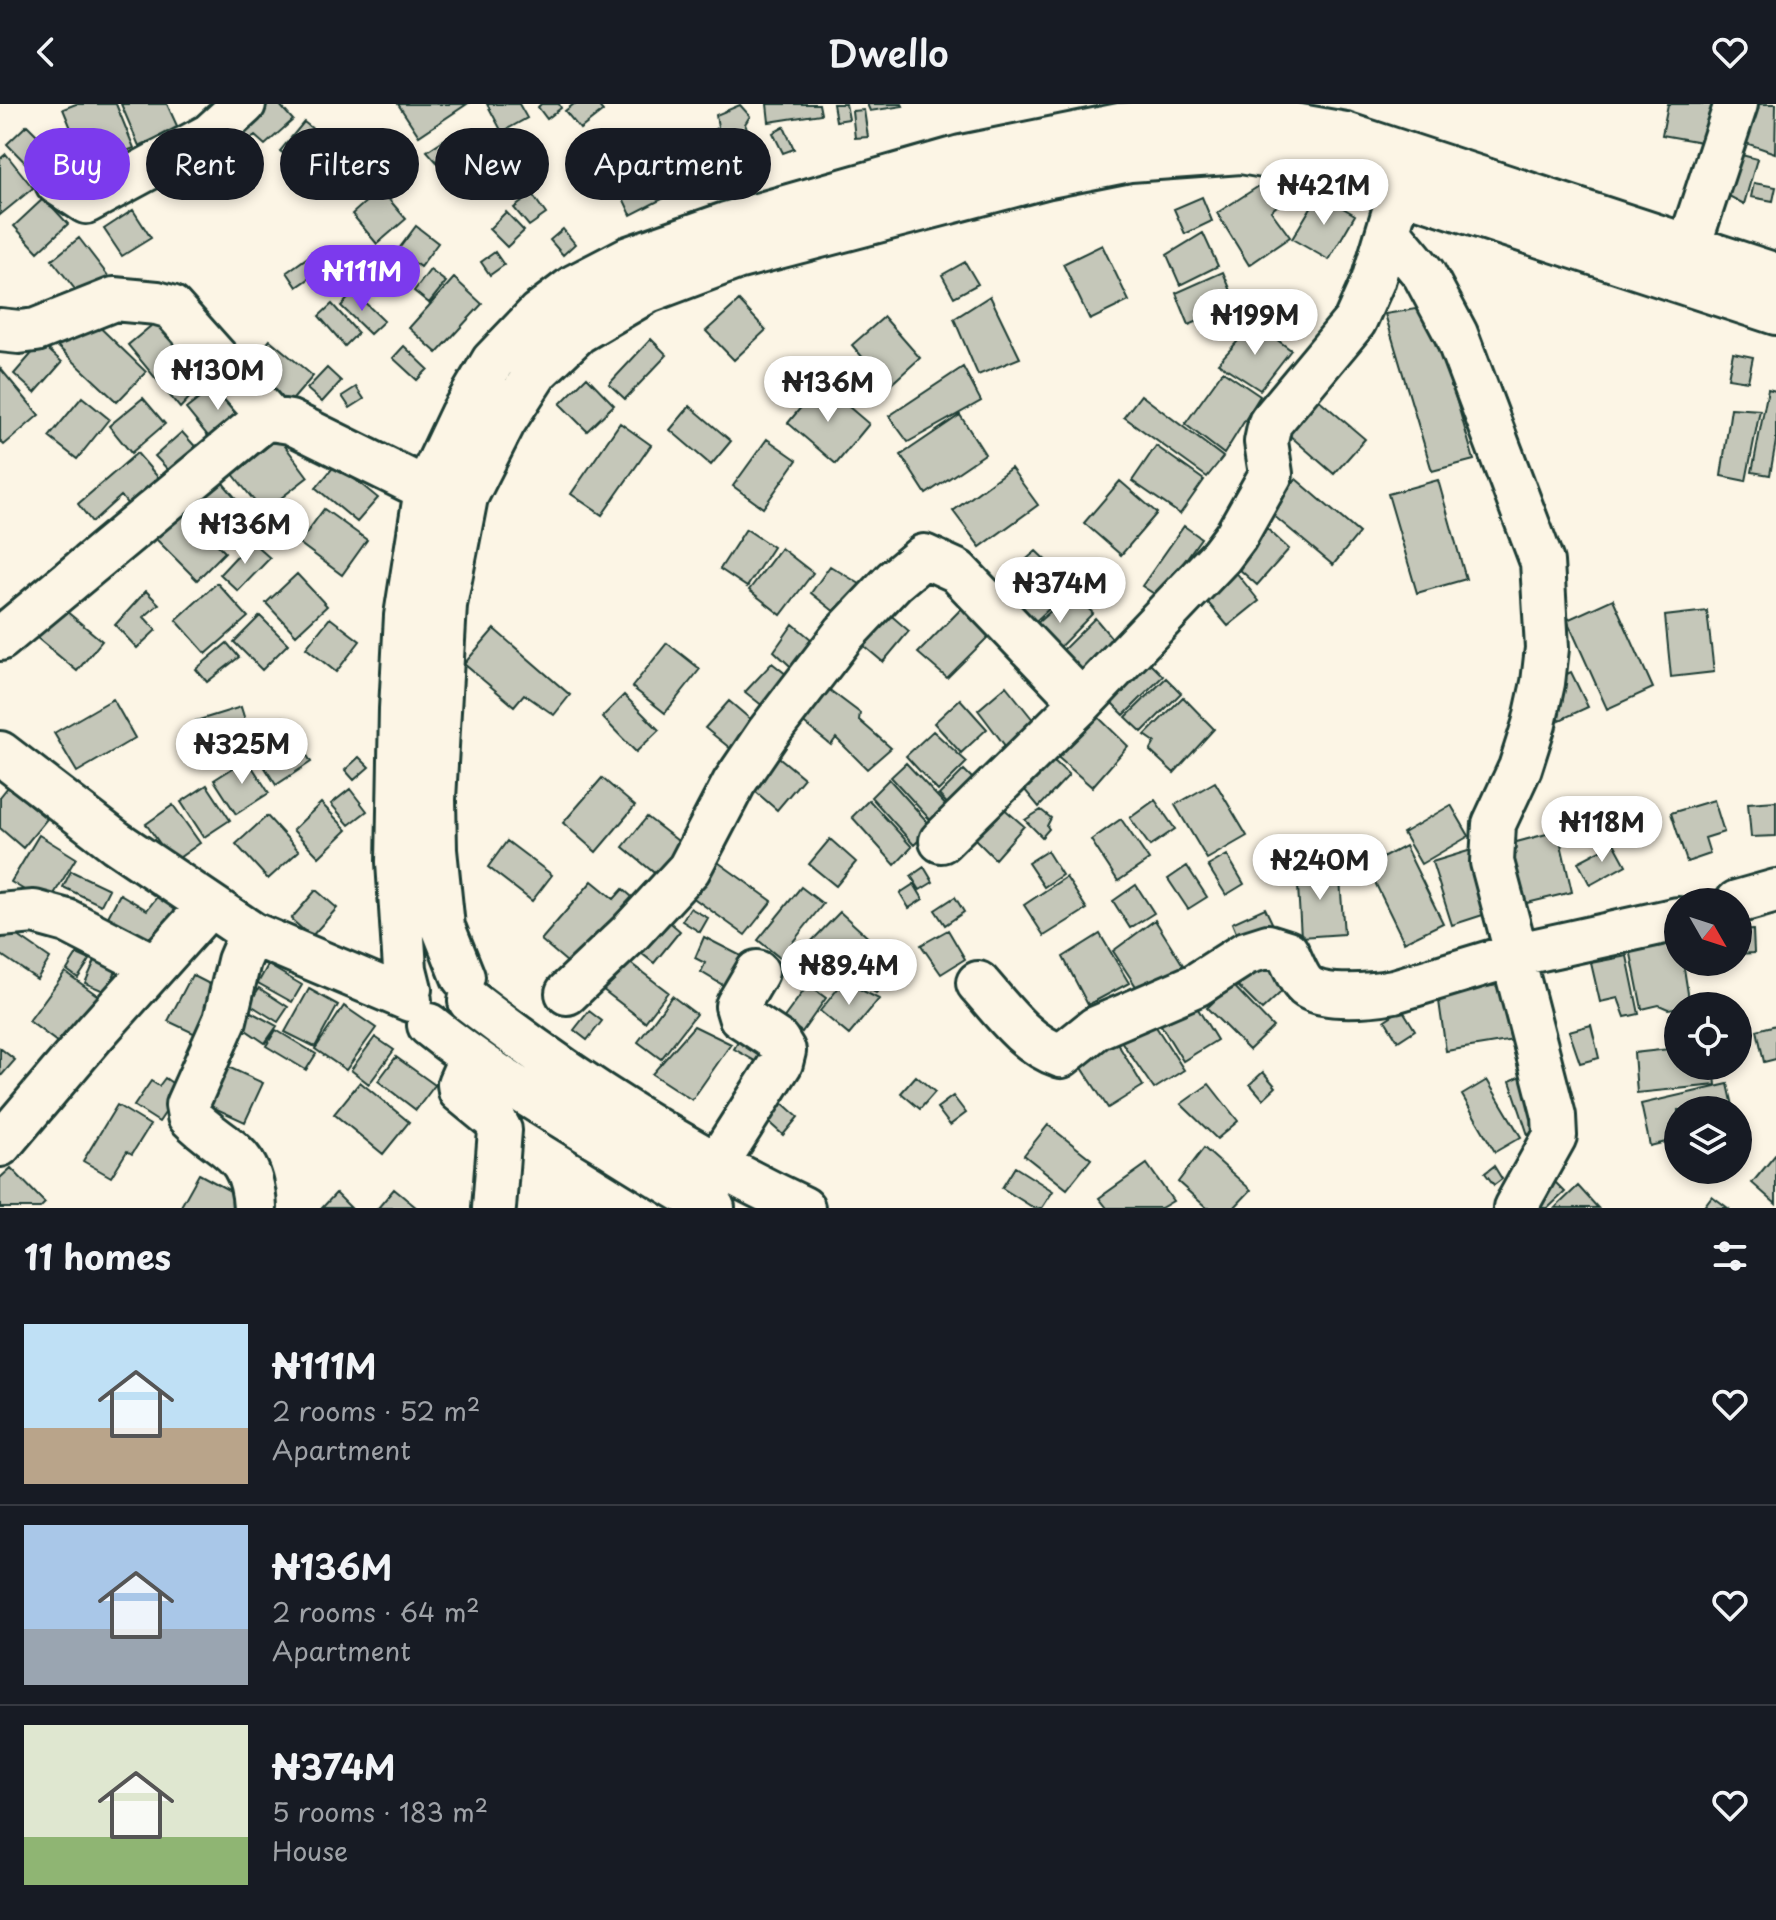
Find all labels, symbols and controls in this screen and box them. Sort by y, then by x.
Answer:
text: Dwello [827,25,949,79]
icon: back [24,30,68,74]
icon: heart [1708,30,1752,74]
chip: Buy [24,128,130,200]
chip: Rent [146,128,264,200]
chip: Filters [280,128,419,200]
chip: New [435,128,549,200]
chip: Apartment [565,128,771,200]
pin: ₦421M [1268,159,1380,227]
text: ₦421M [1277,165,1371,204]
pin: ₦111M [306,245,418,313]
text: ₦111M [322,251,402,290]
pin: ₦199M [1199,289,1311,357]
text: ₦199M [1211,295,1299,334]
pin: ₦130M [162,344,274,412]
text: ₦130M [172,350,264,389]
pin: ₦136M [772,356,884,424]
text: ₦136M [782,362,874,401]
pin: ₦136M [189,498,301,566]
text: ₦136M [199,504,291,543]
pin: ₦374M [1004,557,1116,625]
text: ₦374M [1013,563,1107,602]
pin: ₦325M [186,718,298,786]
text: ₦325M [194,724,290,763]
pin: ₦118M [1546,796,1658,864]
text: ₦118M [1559,802,1645,841]
pin: ₦240M [1264,834,1376,902]
text: ₦240M [1271,840,1369,879]
north arrow [1664,888,1752,976]
map controls [1664,888,1752,1184]
pin: ₦89.4M [784,939,914,1007]
text: ₦89.4M [799,945,899,984]
button: locate [1664,992,1752,1080]
button: layers [1664,1096,1752,1184]
text: 11 homes [24,1230,171,1282]
icon: filters [1708,1234,1752,1278]
text: ₦111M [272,1339,377,1391]
icon: home [88,1356,184,1452]
icon: heart [1708,1382,1752,1426]
text: 2 rooms · 52 m² [272,1391,480,1430]
text: Apartment [272,1430,411,1469]
text: ₦136M [272,1540,392,1592]
icon: home [88,1557,184,1653]
icon: heart [1708,1583,1752,1627]
text: 2 rooms · 64 m² [272,1592,480,1631]
text: Apartment [272,1631,411,1670]
text: ₦374M [272,1740,396,1792]
icon: home [88,1757,184,1853]
icon: heart [1708,1783,1752,1827]
text: 5 rooms · 183 m² [272,1792,488,1831]
text: House [272,1831,348,1870]

